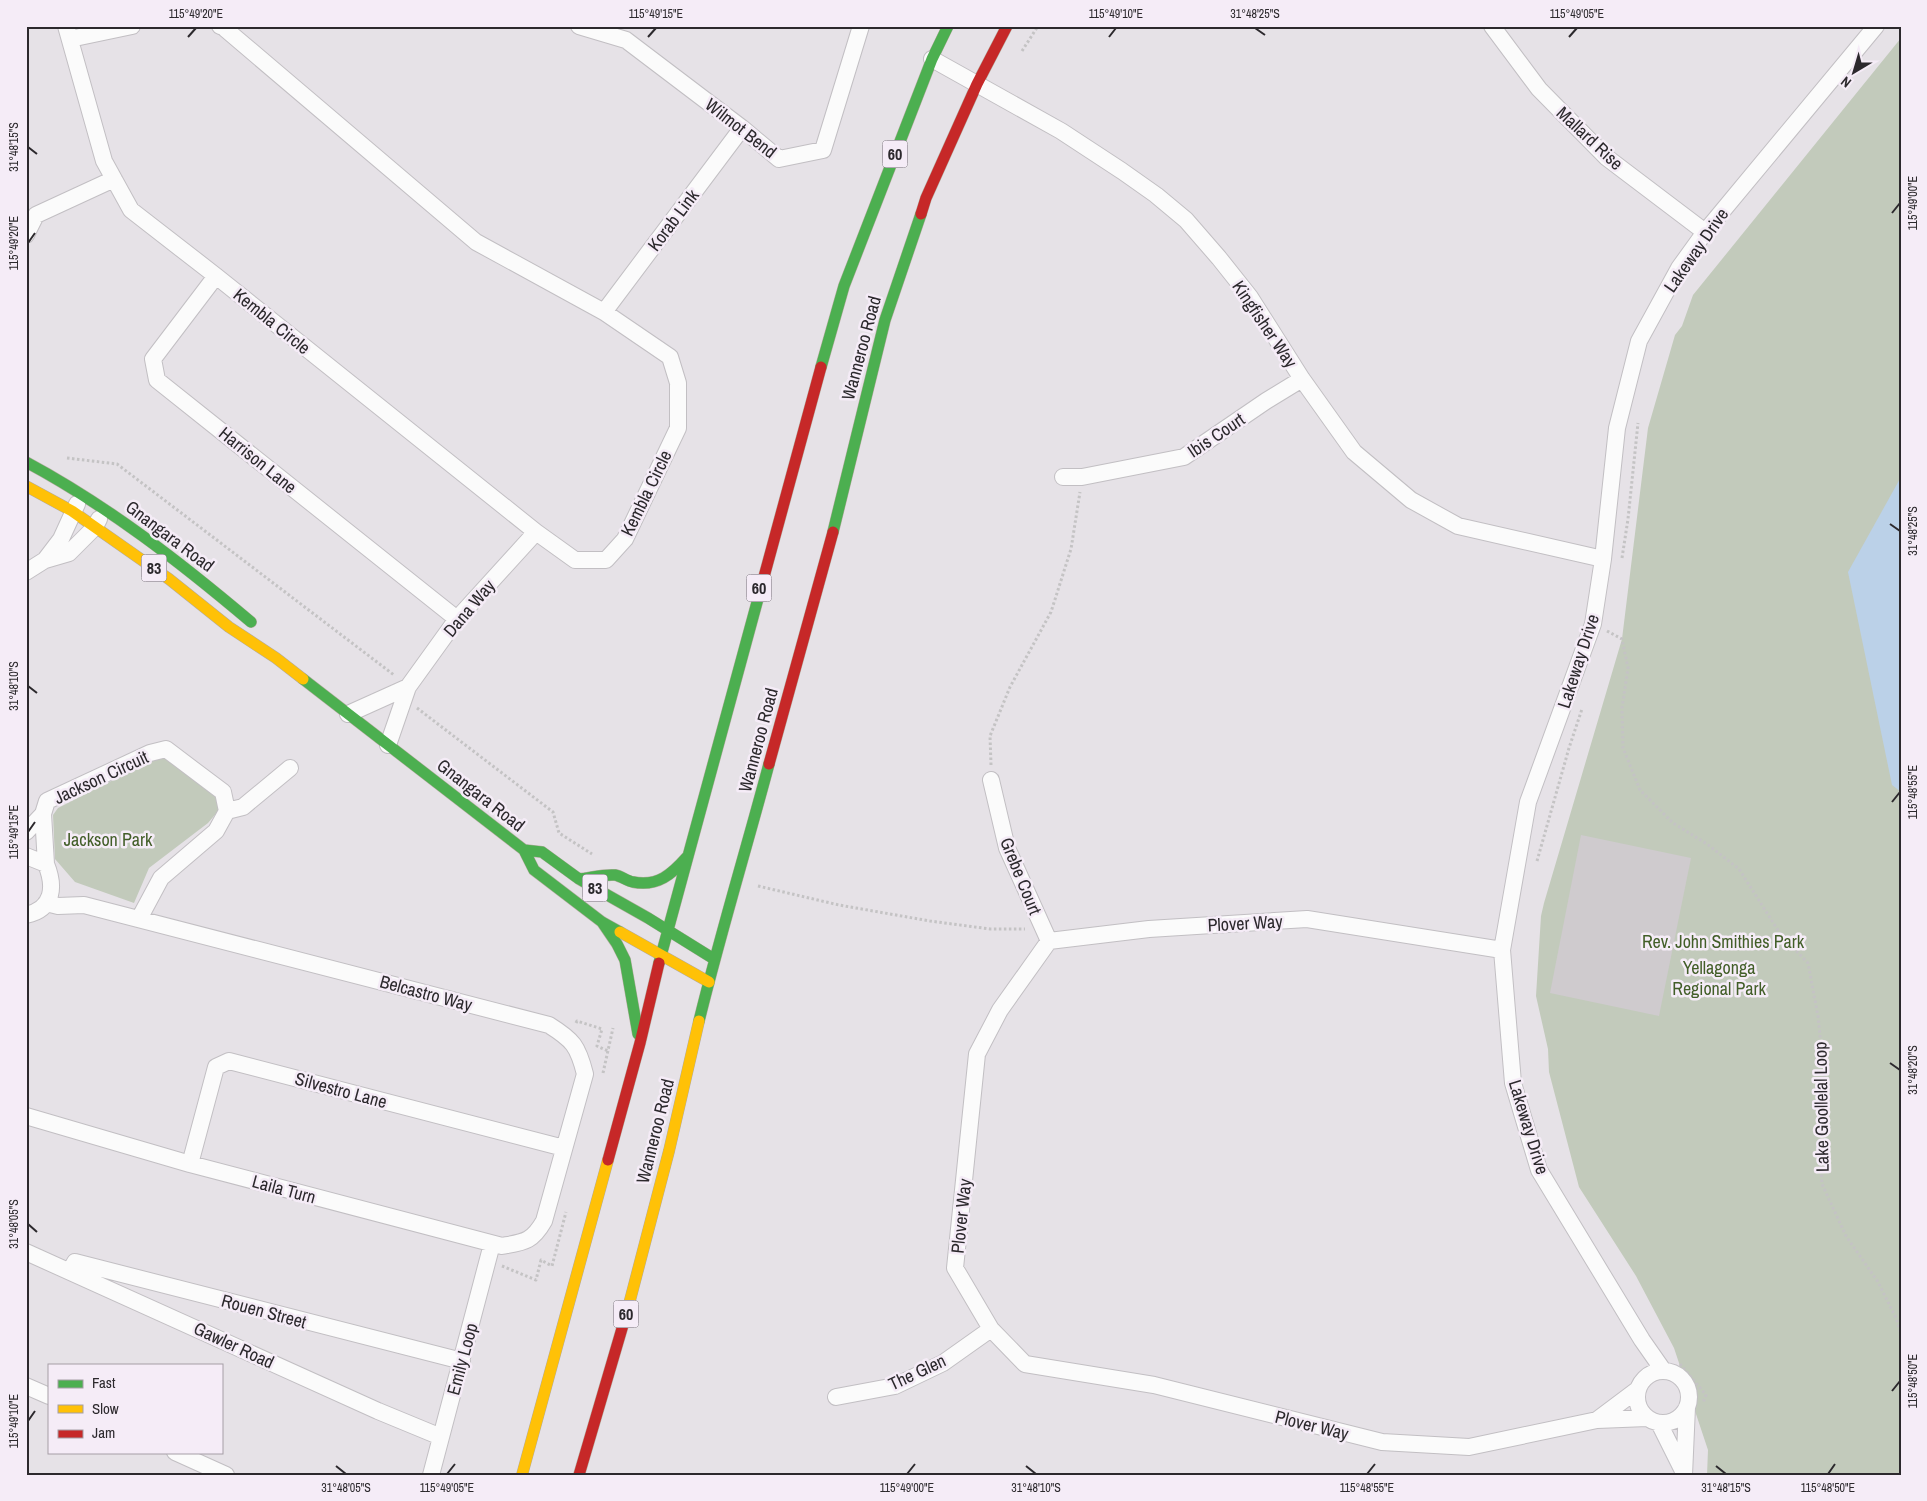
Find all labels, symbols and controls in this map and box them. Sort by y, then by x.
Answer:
text: 115°49'20"E [169,6,223,22]
text: 115°49'15"E [629,6,683,22]
text: 115°49'10"E [1089,6,1143,22]
text: 31°48'25"S [1230,6,1280,22]
text: 115°49'05"E [1550,6,1604,22]
north arrow [1830,48,1880,98]
text: N [1837,73,1855,92]
street label: Wilmot Bend [700,92,782,164]
street label: Mallard Rise [1551,101,1629,175]
text: 31°48'15"S [6,122,22,172]
road number: 60 [882,140,908,168]
text: 115°49'00"E [1905,176,1921,230]
street label: Korab Link [642,183,705,256]
street label: Lakeway Drive [1658,203,1734,297]
text: 115°49'20"E [6,216,22,270]
street label: Kingfisher Way [1227,275,1304,373]
street label: Kembla Circle [228,282,316,360]
street label: Wanneroo Road [835,293,887,403]
street label: Ibis Court [1182,407,1250,463]
street label: Harrison Lane [214,421,302,499]
street label: Kembla Circle [614,446,678,540]
street label: Gnangara Road [121,494,219,578]
text: 31°48'25"S [1905,506,1921,556]
road number: 83 [142,554,166,582]
street label: Dana Way [437,573,501,642]
road number: 60 [746,574,772,602]
street label: Lakeway Drive [1551,611,1605,711]
text: 31°48'10"S [6,661,22,711]
street label: Wanneroo Road [732,685,784,795]
street label: Jackson Circuit [50,744,152,810]
street label: Gnangara Road [432,753,530,837]
text: 115°48'55"E [1905,765,1921,819]
text: 115°49'15"E [6,805,22,859]
park label: Jackson Park [64,827,153,852]
street label: Grebe Court [994,834,1048,918]
road number: 83 [582,874,608,901]
street label: Plover Way [1207,909,1284,937]
park label: Rev. John Smithies Park [1642,929,1805,954]
park label: Yellagonga Regional Park [1672,955,1766,1001]
street label: Belcastro Way [377,969,476,1017]
street label: Lake Goollelal Loop [1807,1042,1835,1172]
text: 31°48'20"S [1905,1045,1921,1095]
street label: Silvestro Lane [292,1066,390,1114]
street label: Wanneroo Road [630,1076,680,1186]
street label: Lakeway Drive [1503,1077,1555,1177]
street label: Laila Turn [249,1169,319,1209]
street label: Plover Way [945,1177,977,1255]
text: 31°48'05"S [6,1199,22,1249]
street label: Rouen Street [219,1288,309,1334]
road number: 60 [614,1300,638,1328]
street label: Gawler Road [190,1315,278,1375]
street label: Emily Loop [440,1320,484,1398]
street label: The Glen [884,1348,950,1396]
text: 115°48'50"E [1905,1354,1921,1408]
legend [48,1364,222,1454]
text: Fast [92,1372,116,1393]
text: 115°49'10"E [6,1394,22,1448]
text: Slow [92,1398,119,1419]
street label: Plover Way [1273,1404,1352,1446]
text: Jam [92,1422,115,1443]
text: 31°48'05"S [321,1480,371,1496]
text: 115°49'05"E [420,1480,474,1496]
text: 115°49'00"E [880,1480,934,1496]
text: 31°48'10"S [1011,1480,1061,1496]
text: 115°48'55"E [1340,1480,1394,1496]
text: 31°48'15"S [1701,1480,1751,1496]
text: 115°48'50"E [1801,1480,1855,1496]

